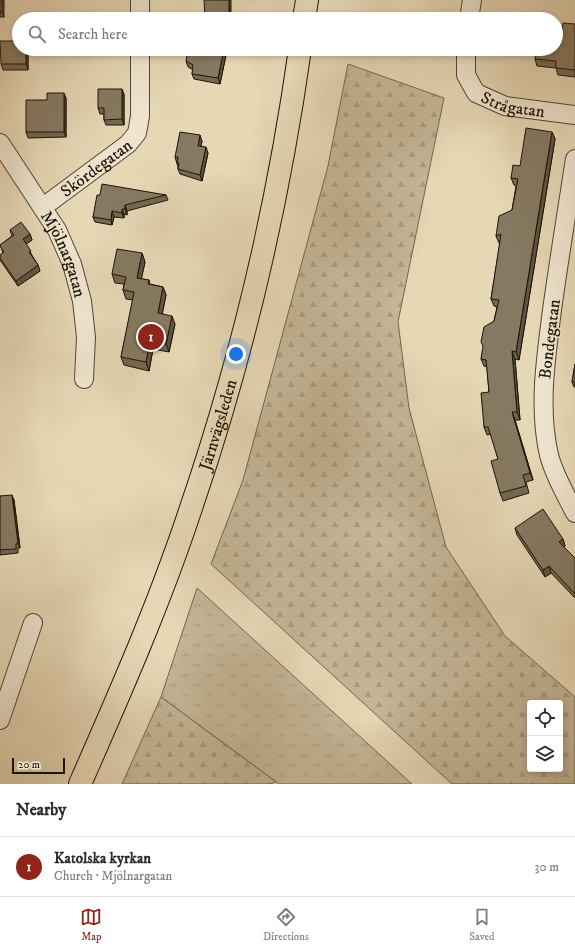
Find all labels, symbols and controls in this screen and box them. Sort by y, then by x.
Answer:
search box [12,12,563,56]
icon: search [26,23,48,45]
text: Search here [58,25,127,44]
street label: Strågatan [477,87,546,123]
street label: Skördegatan [56,134,137,202]
street label: Mjölnargatan [35,207,91,300]
street label: Bondegatan [534,298,566,380]
pin: 1 [138,322,164,352]
your location [226,344,246,364]
street label: Järnvägsleden [194,377,243,475]
map controls [527,700,563,772]
button: locate [527,700,563,736]
button: layers [527,736,563,772]
scale bar [12,756,65,775]
text: 20 m [18,758,40,772]
text: Nearby [16,799,66,821]
text: Katolska kyrkan [54,849,151,868]
text: 1 [27,859,31,875]
text: 30 m [535,859,559,875]
text: Church · Mjölnargatan [54,868,172,884]
tab: Map [80,906,102,944]
tab: Directions [263,906,309,944]
tab: Saved [469,906,495,944]

